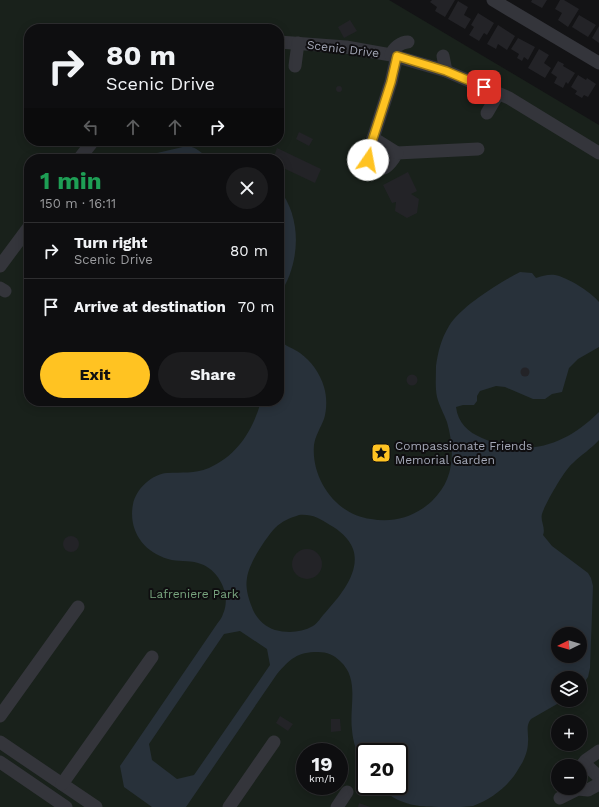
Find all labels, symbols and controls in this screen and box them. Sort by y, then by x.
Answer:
street label: Scenic Drive [306,38,380,60]
text: 80 m [106,39,176,72]
icon: right [40,40,92,92]
pin [467,70,501,104]
text: Scenic Drive [106,73,215,94]
icon: arrive [473,76,495,98]
icon: left [80,116,102,138]
icon: ahead [122,116,144,138]
icon: ahead [164,116,186,138]
icon: right [206,116,228,138]
position arrow [347,139,389,181]
text: 1 min [40,167,102,195]
button: close [226,167,268,209]
text: 150 m · 16:11 [40,196,116,211]
text: Turn right [74,234,147,252]
icon: right [40,240,62,262]
text: 80 m [230,242,268,260]
text: Scenic Drive [74,252,153,267]
icon: arrive [40,296,62,318]
text: Arrive at destination [74,298,226,316]
text: 70 m [238,298,275,316]
button: Exit [40,352,150,398]
button: Share [158,352,268,398]
place label: Compassionate Friends Memorial Garden [395,439,532,467]
place icon: Compassionate Friends Memorial Garden [370,442,392,464]
park label: Lafreniere Park [149,587,239,601]
north arrow [551,627,587,663]
map controls [551,627,587,795]
button: layers [551,671,587,707]
button: + [551,715,587,751]
speed limit sign: 20 [356,743,408,795]
text: 19 [312,752,332,776]
button: − [551,759,587,795]
text: km/h [309,773,335,784]

